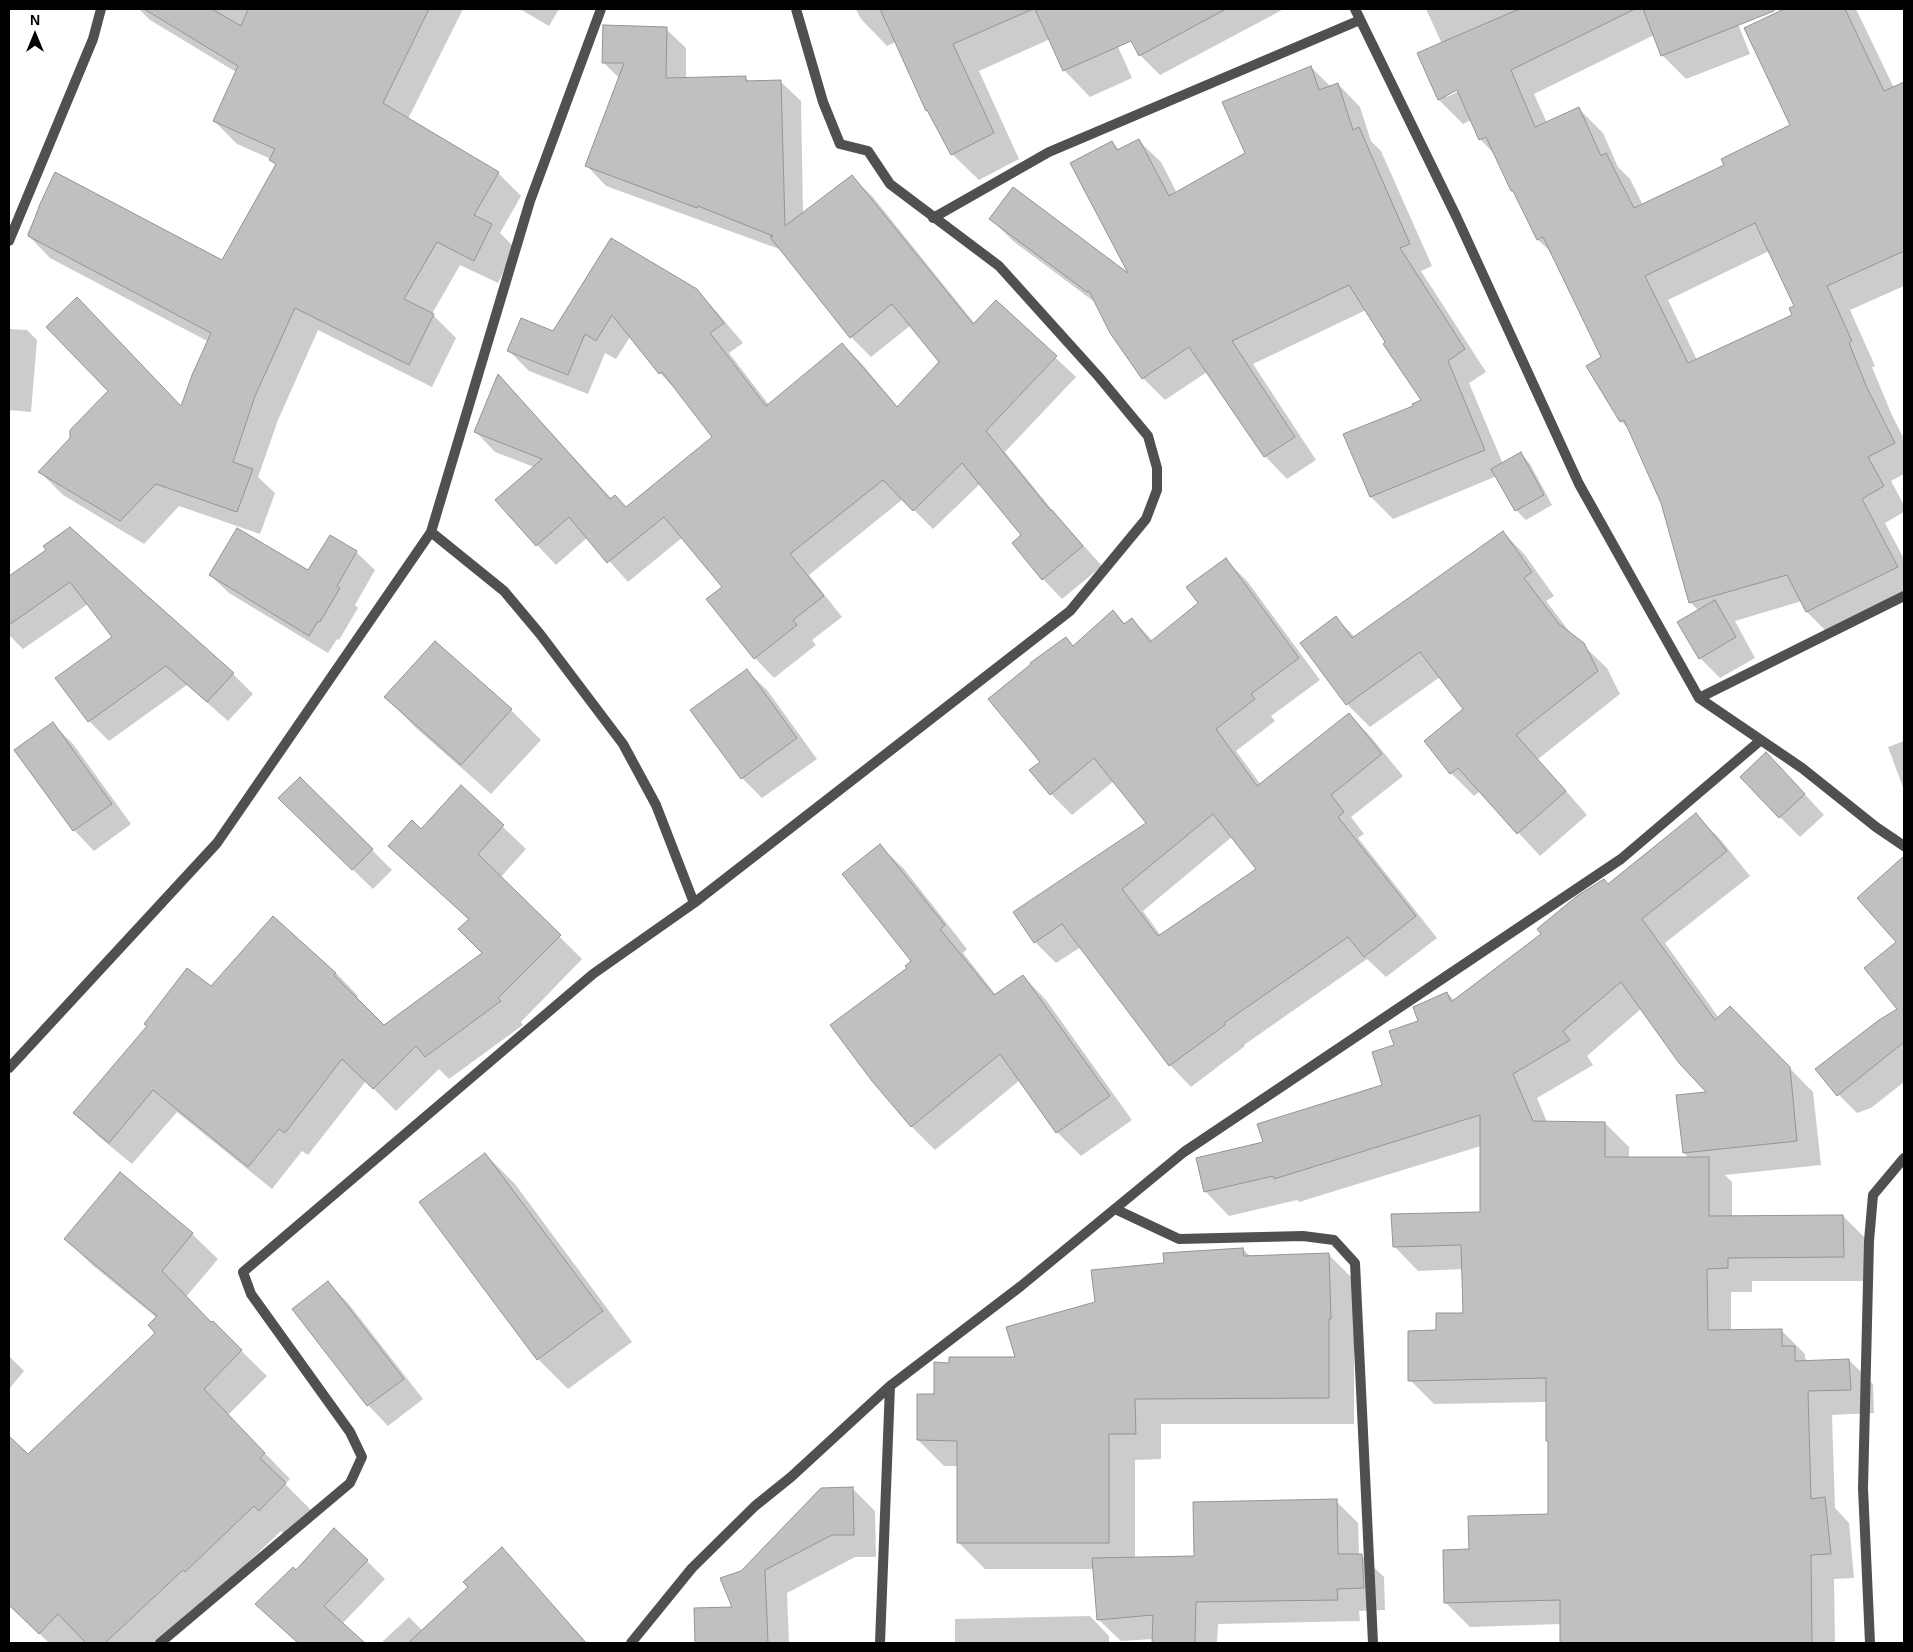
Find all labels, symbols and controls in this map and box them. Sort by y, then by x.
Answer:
north arrow [10,10,60,60]
text: N [30,12,40,28]

